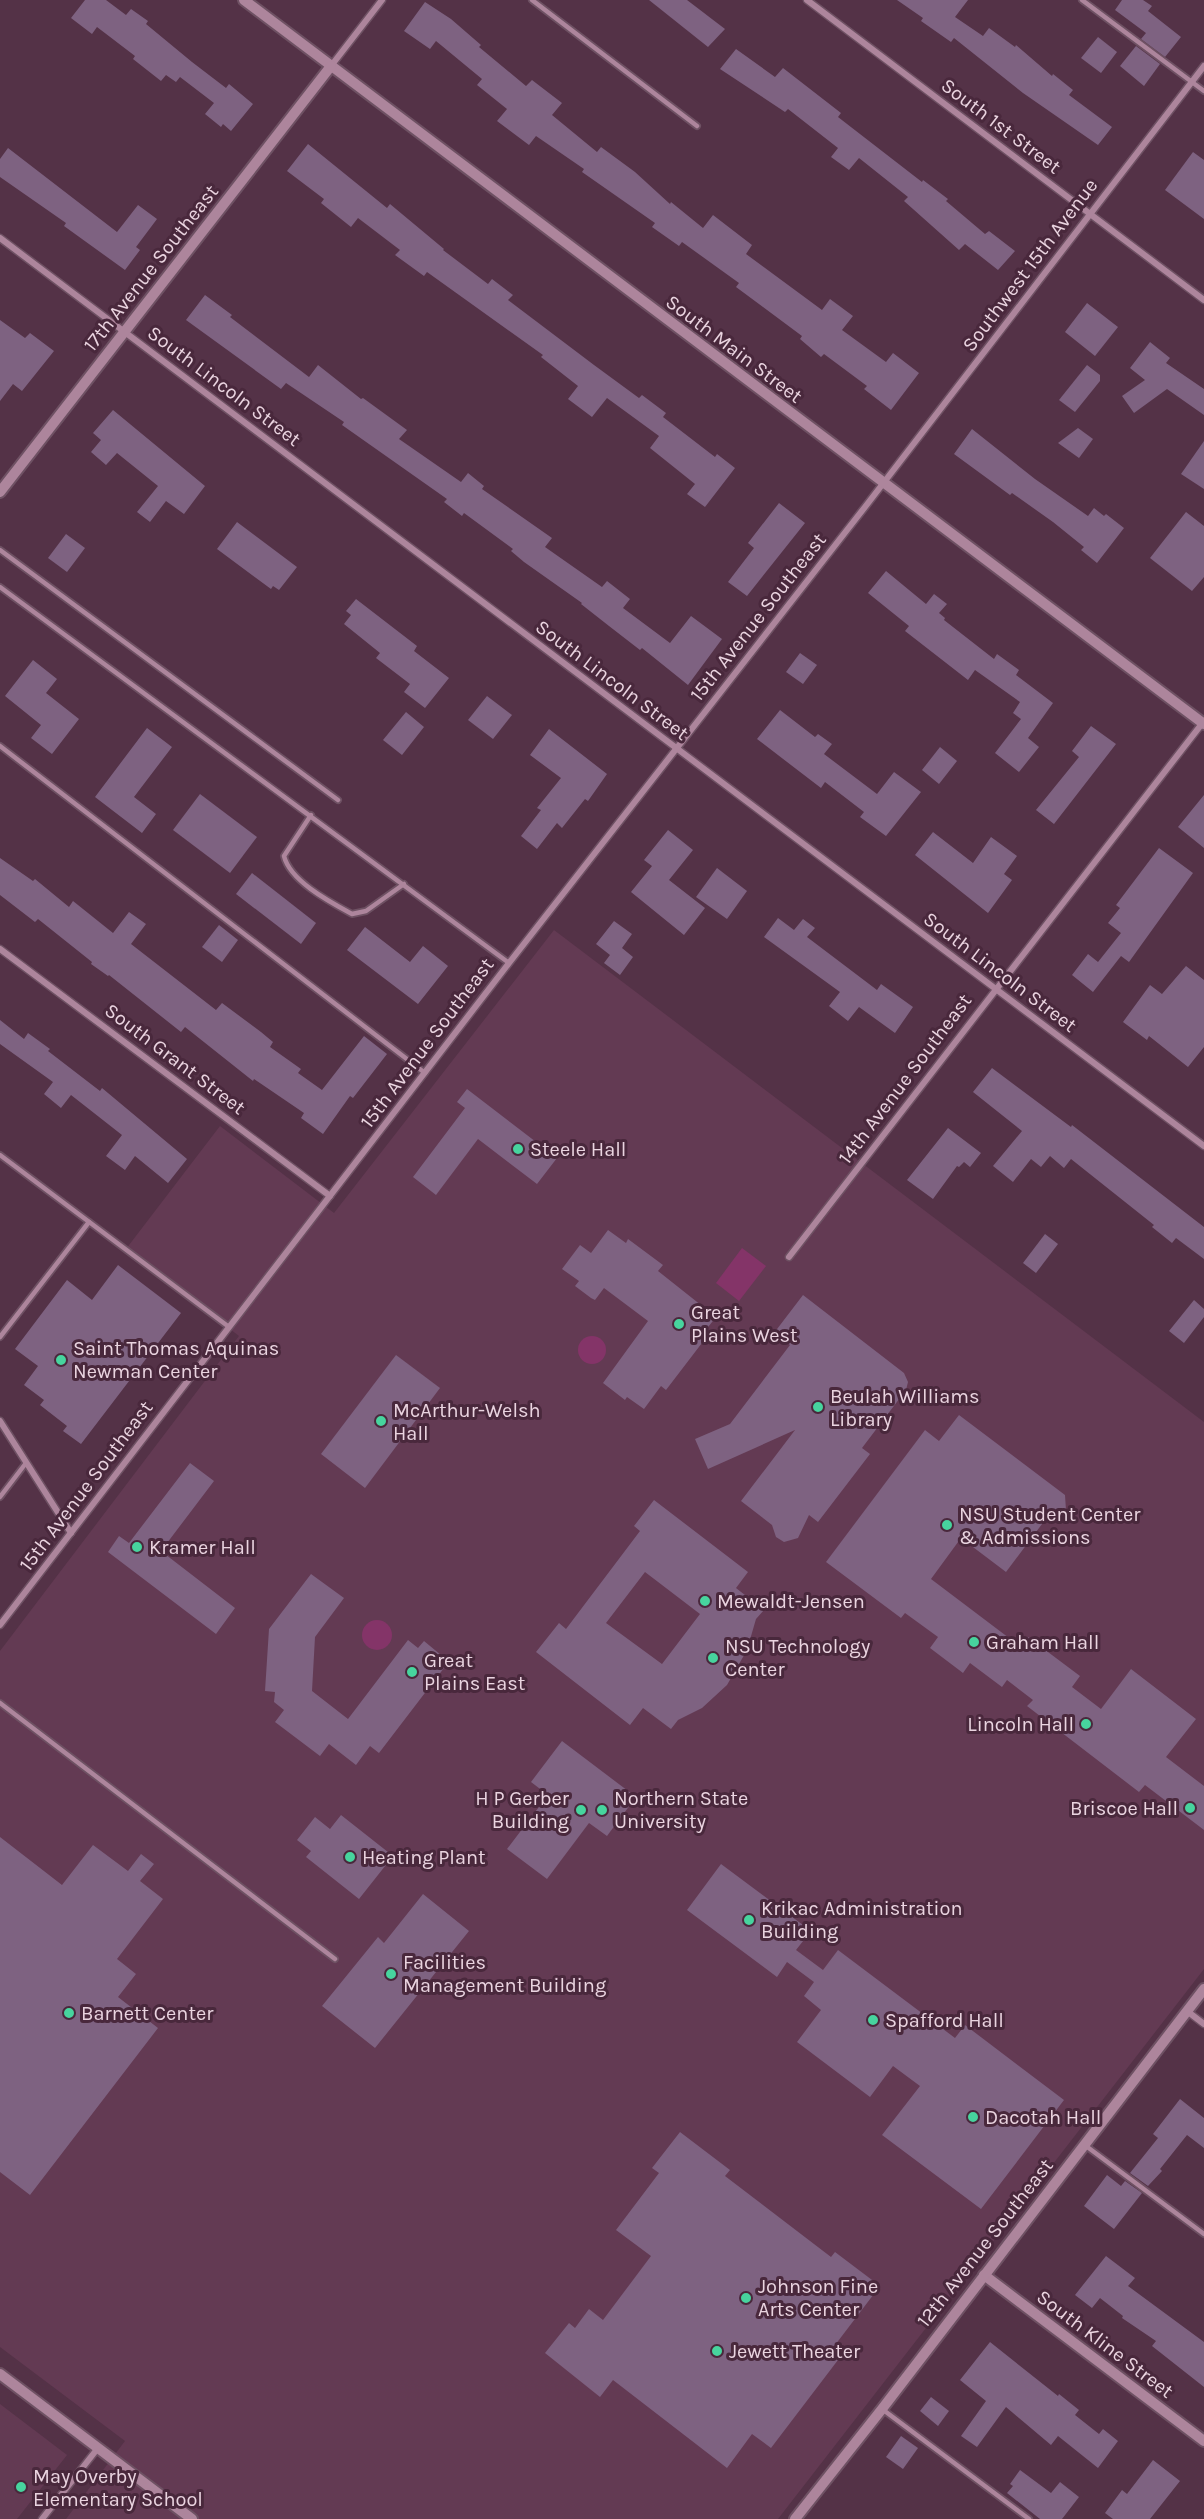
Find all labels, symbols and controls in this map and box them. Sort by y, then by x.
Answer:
street label: South 1st Street [937,74,1066,179]
street label: Southwest 15th Avenue [958,174,1102,356]
street label: 17th Avenue Southeast [79,180,223,356]
street label: South Main Street [661,290,807,408]
street label: South Lincoln Street [143,321,305,451]
street label: 15th Avenue Southeast [685,528,831,706]
street label: South Lincoln Street [531,615,693,745]
street label: South Lincoln Street [919,907,1081,1037]
street label: 15th Avenue Southeast [356,953,499,1133]
street label: 14th Avenue Southeast [834,989,977,1168]
street label: South Grant Street [100,999,250,1120]
place label: Steele Hall [530,1138,626,1161]
marker: Steele Hall [511,1142,525,1156]
place label: Great Plains West [691,1301,798,1347]
marker: Great Plains West [672,1317,686,1331]
place label: Saint Thomas Aquinas Newman Center [73,1337,279,1383]
marker: Saint Thomas Aquinas Newman Center [54,1353,68,1367]
place label: Beulah Williams Library [830,1385,979,1431]
street label: 15th Avenue Southeast [15,1396,158,1576]
place label: McArthur-Welsh Hall [393,1399,541,1445]
marker: Beulah Williams Library [811,1400,825,1414]
marker: McArthur-Welsh Hall [374,1414,388,1428]
place label: NSU Student Center & Admissions [959,1503,1141,1549]
marker: NSU Student Center & Admissions [940,1518,954,1532]
place label: Kramer Hall [149,1536,256,1559]
marker: Kramer Hall [130,1540,144,1554]
place label: Mewaldt-Jensen [717,1590,865,1613]
marker: Mewaldt-Jensen [698,1594,712,1608]
place label: Graham Hall [986,1631,1099,1654]
place label: NSU Technology Center [725,1635,870,1681]
marker: Graham Hall [967,1635,981,1649]
place label: Great Plains East [424,1649,526,1695]
marker: NSU Technology Center [706,1651,720,1665]
marker: Great Plains East [405,1665,419,1679]
place label: Lincoln Hall [967,1713,1074,1736]
marker: Lincoln Hall [1079,1717,1093,1731]
place label: H P Gerber Building [475,1787,570,1833]
place label: Northern State University [614,1787,748,1833]
place label: Briscoe Hall [1070,1797,1178,1820]
marker: Briscoe Hall [1183,1801,1197,1815]
marker: H P Gerber Building [574,1803,588,1817]
marker: Northern State University [595,1803,609,1817]
place label: Heating Plant [362,1846,486,1869]
marker: Heating Plant [343,1850,357,1864]
place label: Krikac Administration Building [761,1897,962,1943]
marker: Krikac Administration Building [742,1913,756,1927]
place label: Facilities Management Building [403,1951,606,1997]
marker: Facilities Management Building [384,1967,398,1981]
place label: Barnett Center [81,2002,214,2025]
marker: Barnett Center [62,2006,76,2020]
place label: Spafford Hall [885,2009,1004,2032]
marker: Spafford Hall [866,2013,880,2027]
place label: Dacotah Hall [985,2106,1101,2129]
marker: Dacotah Hall [966,2110,980,2124]
street label: 12th Avenue Southeast [912,2154,1058,2332]
place label: Johnson Fine Arts Center [758,2275,878,2321]
street label: South Kline Street [1032,2285,1178,2403]
marker: Johnson Fine Arts Center [739,2291,753,2305]
place label: Jewett Theater [729,2340,861,2363]
marker: Jewett Theater [710,2344,724,2358]
place label: May Overby Elementary School [33,2465,203,2511]
marker: May Overby Elementary School [14,2480,28,2494]

